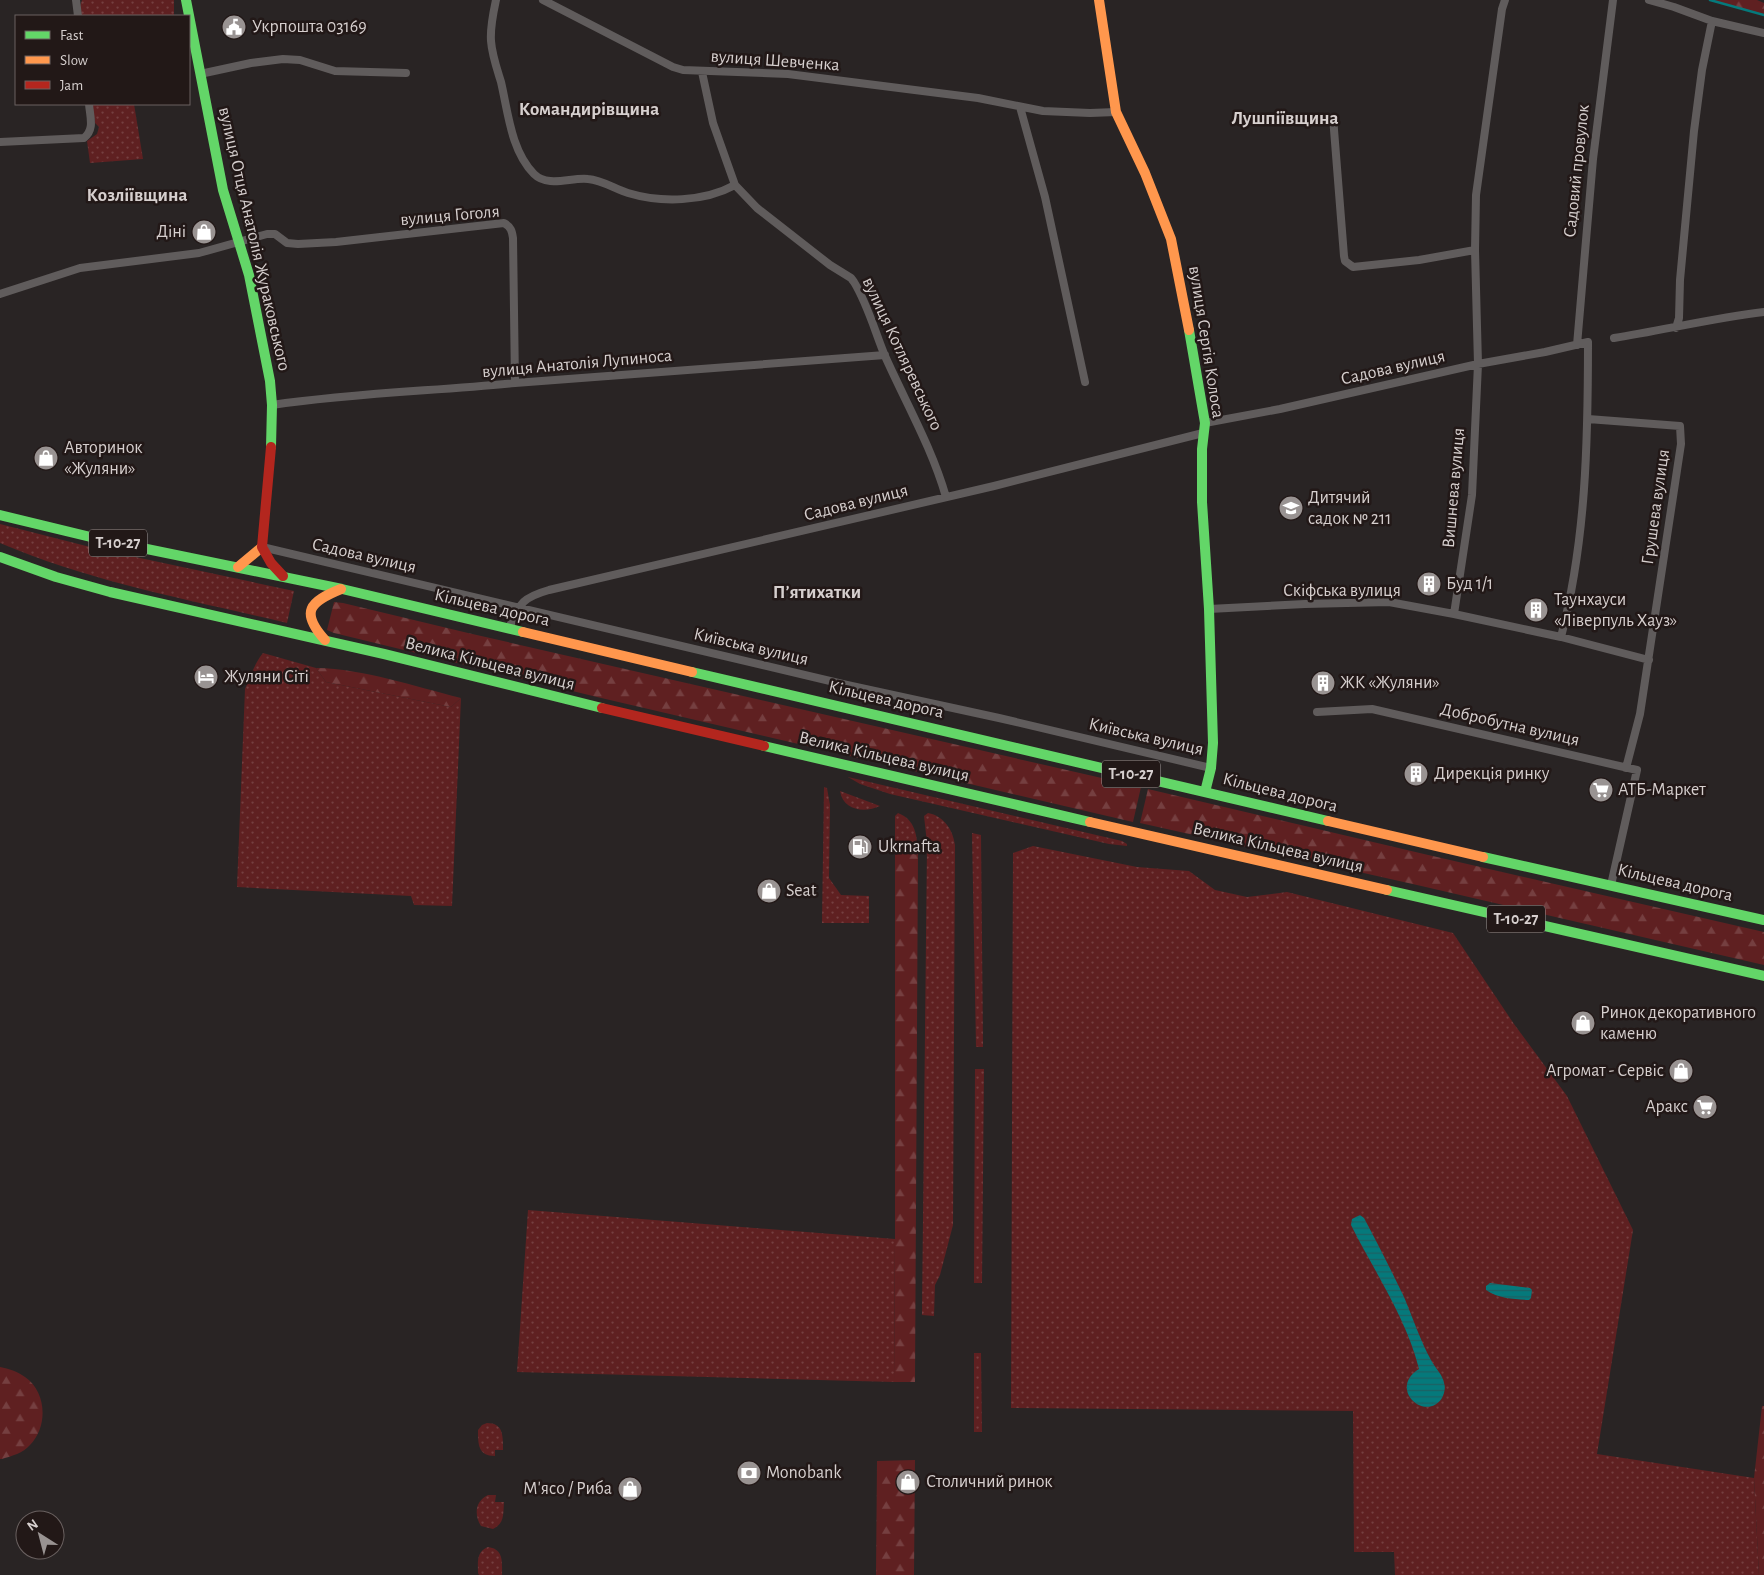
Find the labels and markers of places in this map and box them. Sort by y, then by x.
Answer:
public building icon: Укрпошта 03169 [221,14,247,40]
place label: Укрпошта 03169 [252,18,367,36]
shop icon: Діні [191,219,217,245]
place label: Діні [157,223,186,241]
place label: Авторинок «Жуляни» [64,439,143,478]
shop icon: Авторинок «Жуляни» [33,445,59,471]
place label: Дитячий садок № 211 [1308,489,1391,528]
school or university icon: Дитячий садок № 211 [1278,495,1304,521]
building icon: Буд 1/1 [1416,571,1442,597]
place label: Буд 1/1 [1446,575,1493,593]
place label: Таунхауси «Ліверпуль Хауз» [1554,591,1677,630]
building icon: Таунхауси «Ліверпуль Хауз» [1523,597,1549,623]
hotel icon: Жуляни Сіті [193,664,219,690]
place label: Жуляни Сіті [224,668,309,686]
building icon: ЖК «Жуляни» [1310,670,1336,696]
place label: ЖК «Жуляни» [1340,674,1440,692]
building icon: Дирекція ринку [1403,761,1429,787]
place label: Дирекція ринку [1434,765,1550,783]
supermarket icon: АТБ-Маркет [1588,777,1614,803]
place label: АТБ-Маркет [1618,781,1706,799]
fuel station icon: Ukrnafta [847,834,873,860]
place label: Ukrnafta [878,838,940,856]
shop icon: Seat [756,878,782,904]
place label: Seat [786,882,817,900]
place label: Ринок декоративного каменю [1600,1004,1756,1043]
shop icon: Ринок декоративного каменю [1570,1010,1596,1036]
shop icon: Агромат - Сервіс [1668,1058,1694,1084]
place label: Агромат - Сервіс [1546,1062,1664,1080]
supermarket icon: Аракс [1692,1094,1718,1120]
place label: Аракс [1645,1098,1688,1116]
bank icon: Monobank [736,1460,762,1486]
place label: Monobank [766,1464,842,1482]
shop icon: Столичний ринок [895,1469,921,1495]
place label: Столичний ринок [926,1473,1053,1491]
shop icon: М'ясо / Риба [617,1476,643,1502]
place label: М'ясо / Риба [523,1479,612,1498]

